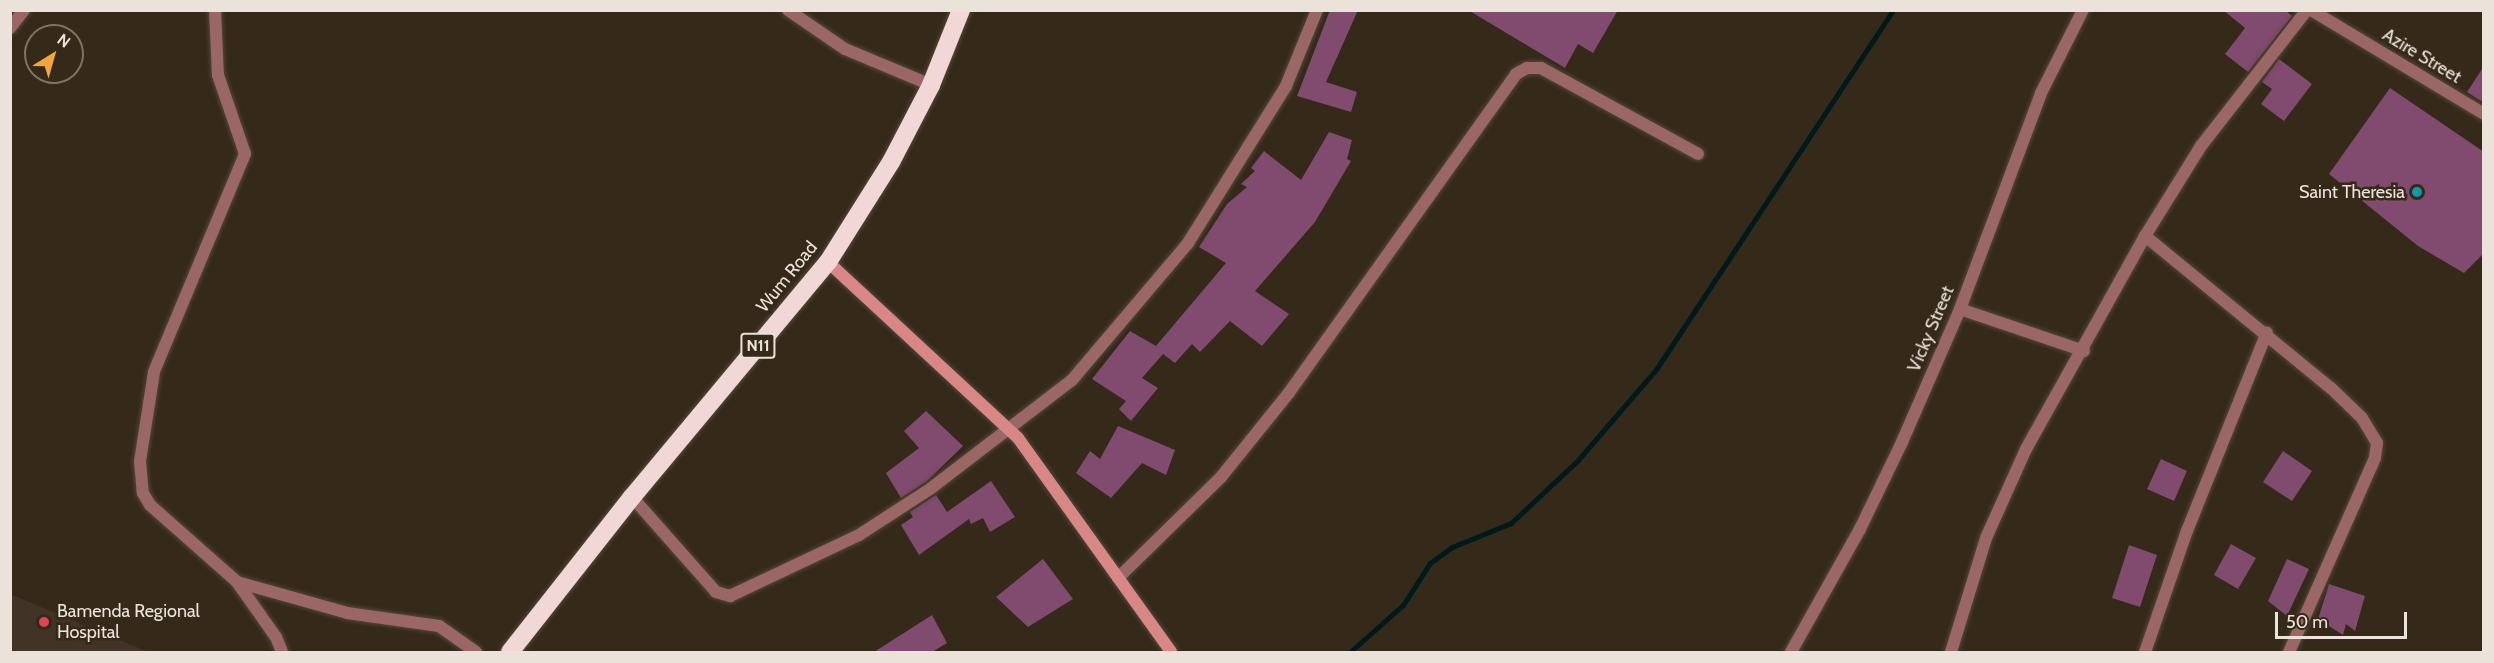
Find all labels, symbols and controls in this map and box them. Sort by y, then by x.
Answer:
north arrow [24,24,84,84]
street label: Azire Street [2379,24,2465,88]
text: N [54,30,74,52]
place label: Saint Theresia [2299,181,2405,203]
marker: Saint Theresia [2410,185,2424,199]
street label: Wum Road [752,237,822,317]
street label: Vicky Street [1903,283,1959,375]
road number: N11 [740,333,776,359]
scale bar [2278,600,2410,638]
place label: Bamenda Regional Hospital [57,601,200,644]
text: 50 m [2286,611,2328,633]
marker: Bamenda Regional Hospital [35,613,53,631]

